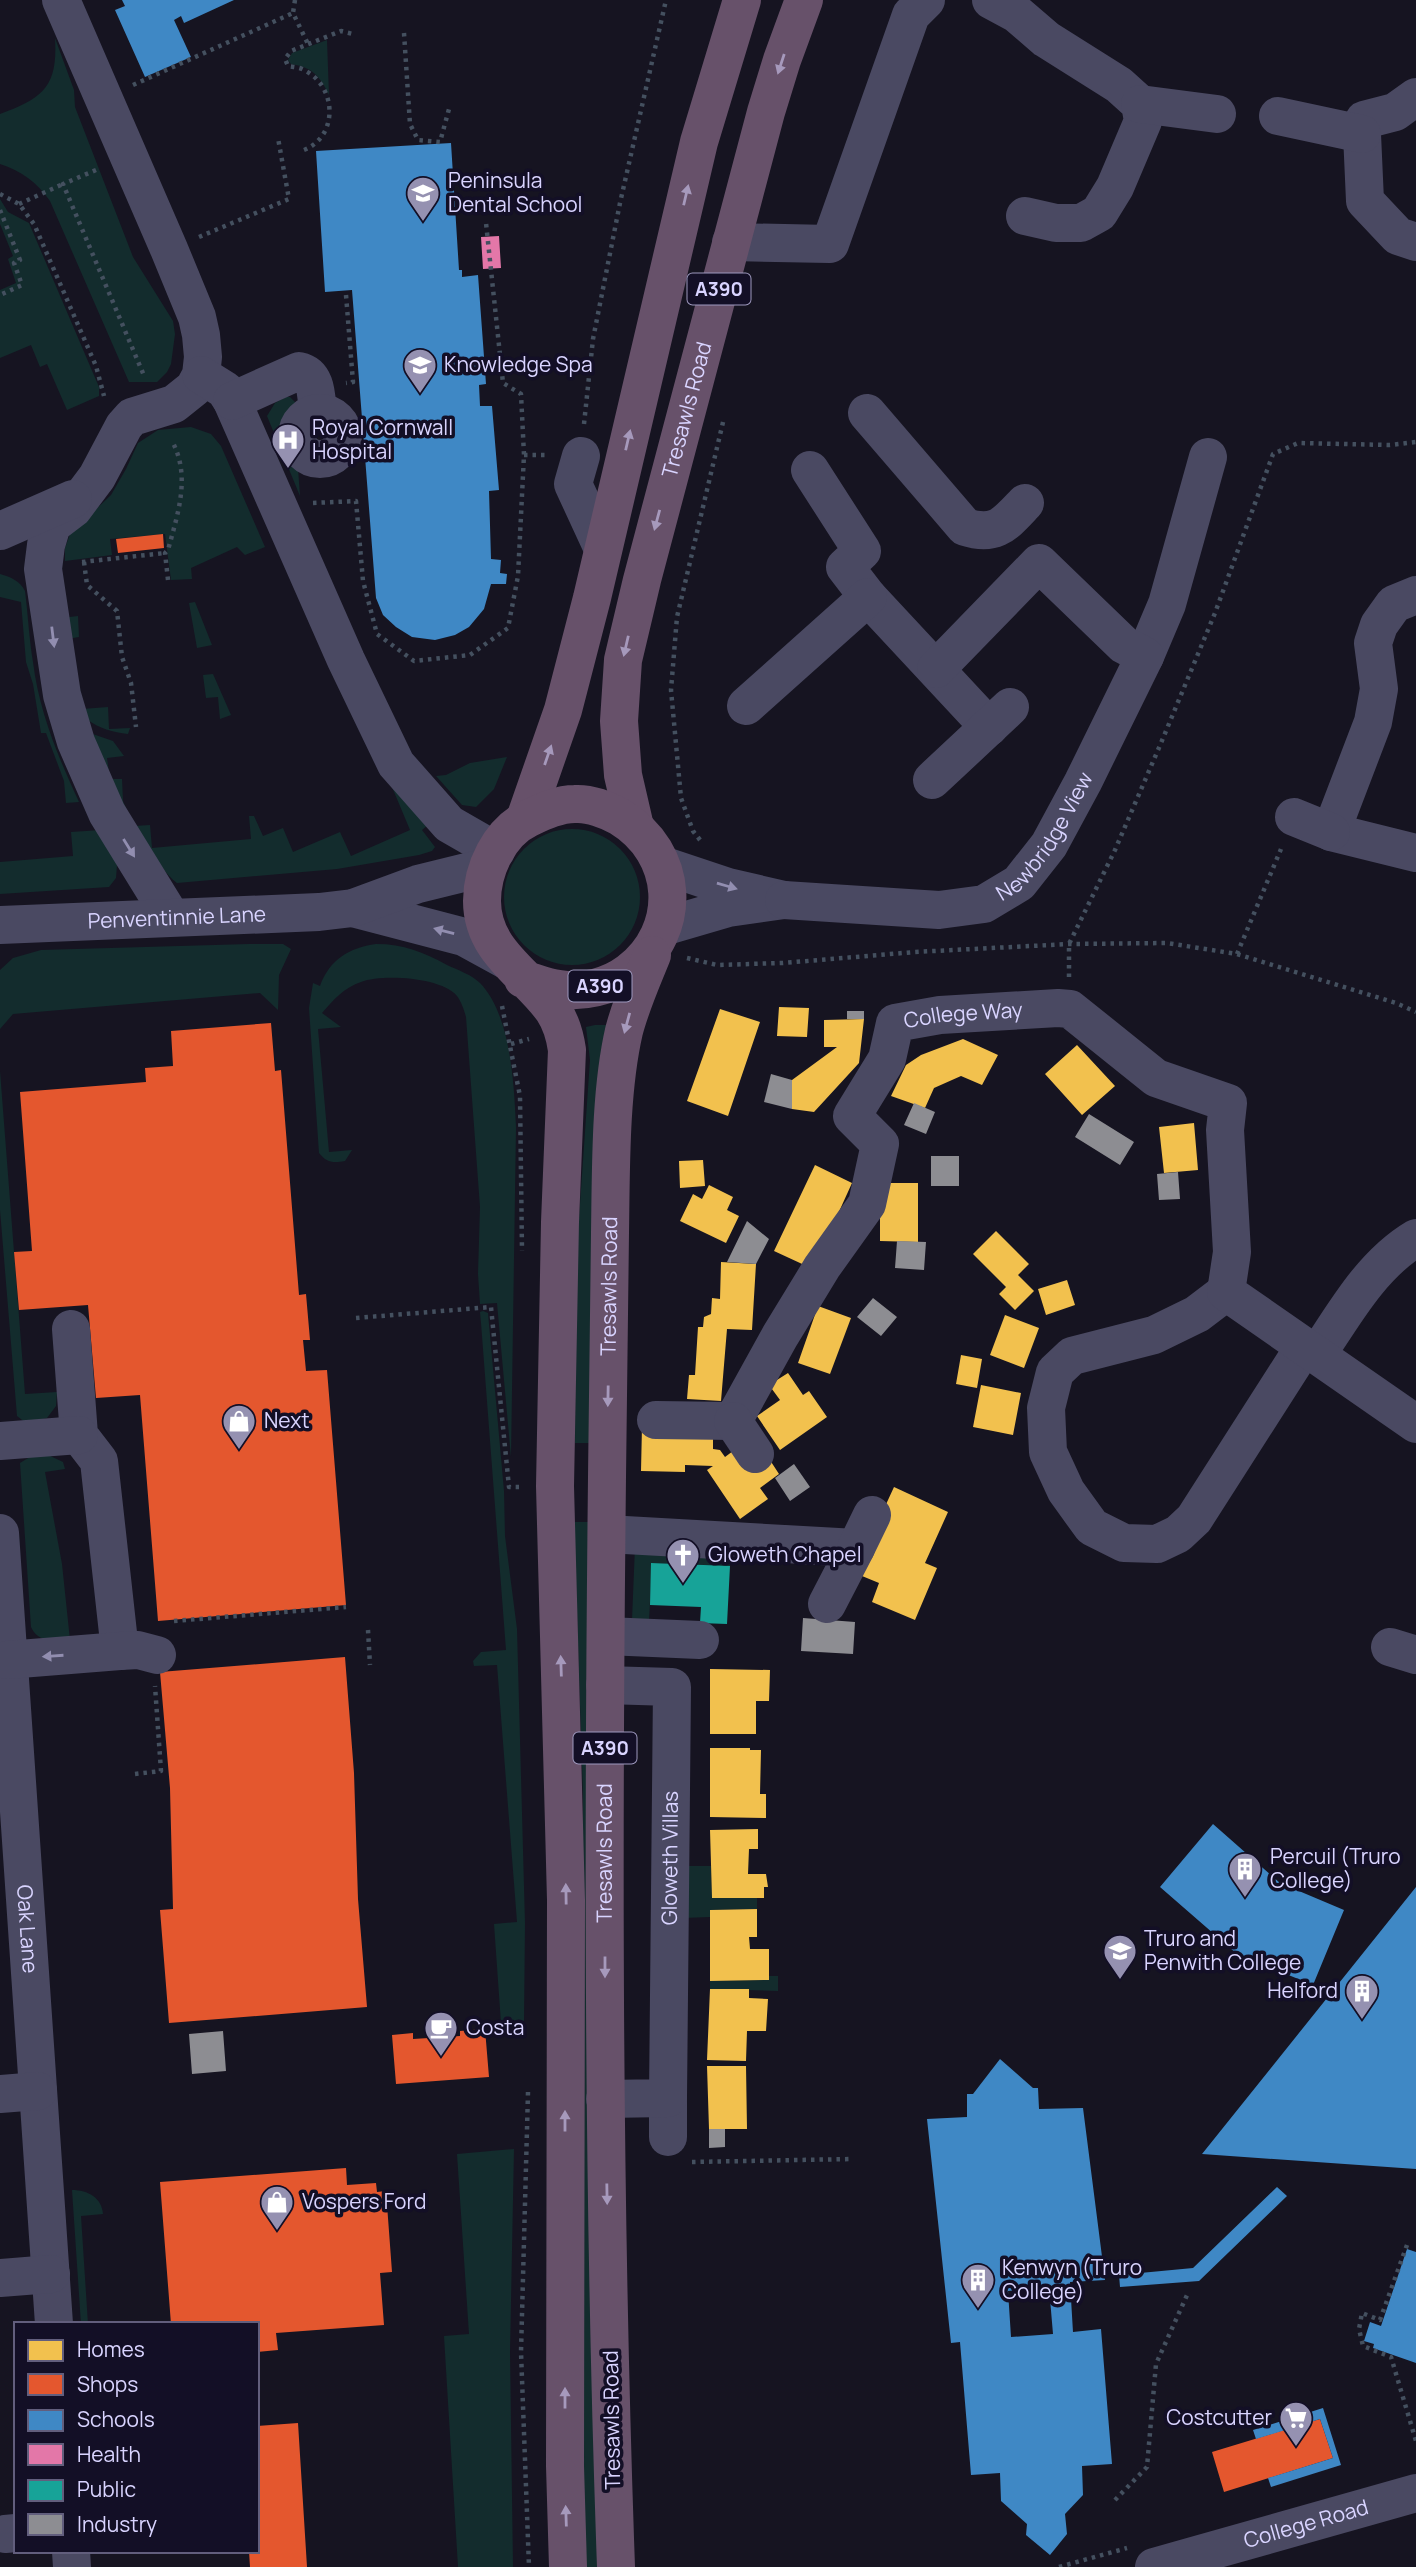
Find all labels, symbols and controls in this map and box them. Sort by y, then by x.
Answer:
one-way arrow [775,54,786,75]
place label: Peninsula Dental School [448,166,583,218]
school or university icon: Peninsula Dental School [404,174,442,223]
one-way arrow [681,183,692,205]
road number: A390 [688,274,750,304]
street label: Tresawls Road [655,338,718,480]
school or university icon: Knowledge Spa [401,346,439,395]
place label: Knowledge Spa [444,350,593,378]
place label: Royal Cornwall Hospital [312,413,453,465]
hospital icon: Royal Cornwall Hospital [269,421,307,470]
one-way arrow [623,429,634,451]
one-way arrow [652,510,662,531]
one-way arrow [47,626,58,648]
one-way arrow [620,635,631,657]
one-way arrow [543,744,554,765]
street label: Newbridge View [990,767,1099,907]
one-way arrow [123,839,136,858]
one-way arrow [716,881,738,892]
street label: Penventinnie Lane [87,899,267,934]
one-way arrow [434,926,455,936]
road number: A390 [568,970,632,1002]
street label: College Way [901,995,1023,1034]
one-way arrow [621,1012,632,1034]
street label: Tresawls Road [593,1216,623,1356]
one-way arrow [602,1386,614,1408]
shop icon: Next [220,1402,258,1451]
place label: Next [264,1406,310,1434]
church icon: Gloweth Chapel [664,1536,702,1585]
place label: Gloweth Chapel [708,1540,862,1568]
one-way arrow [42,1651,64,1662]
one-way arrow [555,1655,566,1677]
road number: A390 [574,1732,636,1764]
street label: Tresawls Road [590,1783,618,1923]
street label: Gloweth Villas [655,1791,684,1925]
place label: Percuil (Truro College) [1270,1842,1401,1894]
building icon: Percuil (Truro College) [1226,1850,1264,1899]
one-way arrow [560,1882,571,1904]
street label: Oak Lane [11,1884,45,1974]
place label: Truro and Penwith College [1144,1924,1301,1976]
school or university icon: Truro and Penwith College [1101,1932,1139,1981]
one-way arrow [599,1956,611,1978]
building icon: Helford [1343,1972,1381,2021]
place label: Helford [1267,1976,1338,2004]
cafe icon: Costa [422,2009,460,2058]
place label: Costa [466,2013,524,2041]
one-way arrow [559,2110,571,2132]
shop icon: Vospers Ford [258,2183,296,2232]
one-way arrow [601,2183,613,2205]
place label: Vospers Ford [302,2187,426,2215]
place label: Kenwyn (Truro College) [1002,2253,1142,2305]
building icon: Kenwyn (Truro College) [959,2261,997,2310]
legend [14,2322,259,2553]
text: Homes [77,2335,145,2363]
street label: Tresawls Road [596,2350,626,2490]
text: Shops [77,2370,138,2398]
one-way arrow [559,2386,571,2408]
supermarket icon: Costcutter [1277,2399,1315,2448]
place label: Costcutter [1166,2403,1272,2431]
text: Schools [77,2405,155,2433]
text: Health [77,2440,141,2468]
text: Public [77,2475,136,2503]
street label: College Road [1240,2492,1371,2554]
one-way arrow [561,2505,572,2527]
text: Industry [77,2510,157,2538]

